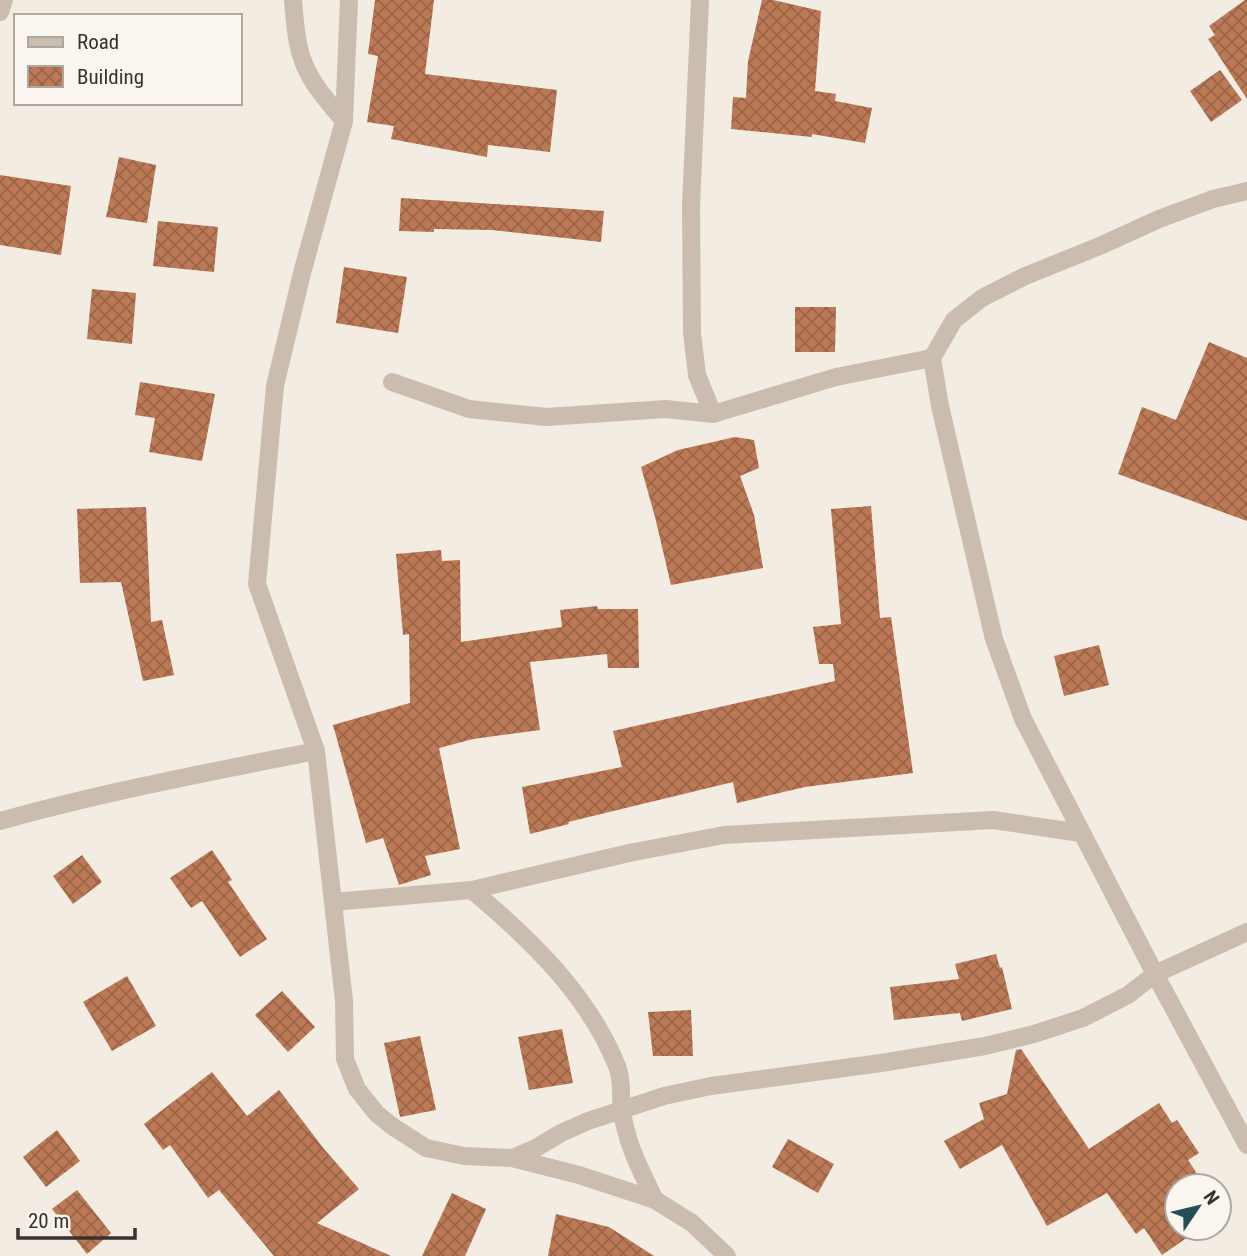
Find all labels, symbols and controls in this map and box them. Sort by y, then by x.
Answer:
legend [14,14,242,105]
text: Road [77,30,119,54]
text: Building [77,65,144,89]
north arrow [1163,1172,1233,1242]
text: N [1199,1186,1224,1209]
scale bar [18,1196,135,1240]
text: 20 m [28,1209,69,1233]

